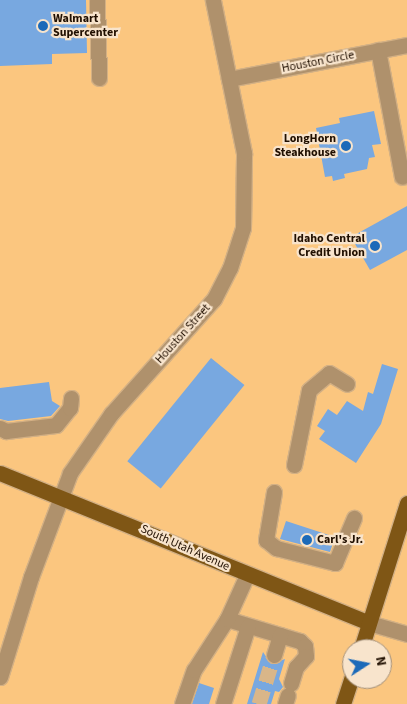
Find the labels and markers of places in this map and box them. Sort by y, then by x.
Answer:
place label: Walmart Supercenter [53,12,118,40]
marker: Walmart Supercenter [37,20,49,32]
place label: LongHorn Steakhouse [274,132,336,160]
marker: LongHorn Steakhouse [340,140,352,152]
place label: Idaho Central Credit Union [293,232,365,260]
marker: Idaho Central Credit Union [369,240,381,252]
place label: Carl's Jr. [317,533,363,547]
marker: Carl's Jr. [301,534,313,546]

